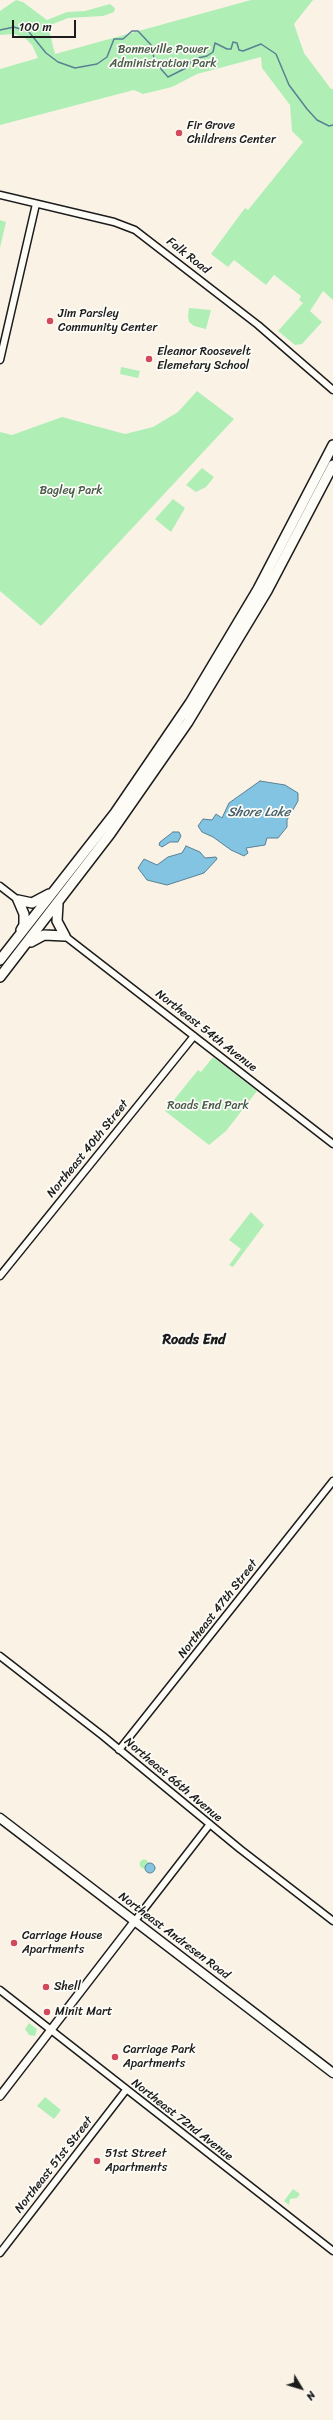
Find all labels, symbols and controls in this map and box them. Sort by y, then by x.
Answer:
scale bar [14,12,78,38]
text: 100 m [19,16,52,38]
park label: Bonneville Power Administration Park [109,43,217,71]
place label: Fir Grove Childrens Center [187,119,276,147]
marker: Fir Grove Childrens Center [174,128,184,138]
street label: Falk Road [163,235,213,277]
place label: Jim Parsley Community Center [58,307,157,335]
marker: Jim Parsley Community Center [45,316,55,326]
place label: Eleanor Roosevelt Elemetary School [157,345,251,373]
marker: Eleanor Roosevelt Elemetary School [144,354,154,364]
park label: Bagley Park [39,484,103,498]
water label: Shore Lake [227,805,291,821]
street label: Northeast 54th Avenue [152,987,260,1075]
street label: Northeast 40th Street [44,1097,132,1201]
park label: Roads End Park [167,1099,249,1113]
district label: Roads End [163,1332,225,1348]
street label: Northeast 47th Street [175,1557,261,1661]
street label: Northeast 66th Avenue [121,1735,225,1825]
street label: Northeast Andresen Road [115,1889,233,1983]
place label: Carriage House Apartments [22,1929,102,1957]
marker: Carriage House Apartments [9,1938,19,1948]
place label: Shell [54,1980,81,1994]
marker: Shell [41,1982,51,1992]
place label: Minit Mart [55,2005,112,2019]
marker: Minit Mart [42,2007,52,2017]
place label: Carriage Park Apartments [123,2043,196,2071]
marker: Carriage Park Apartments [110,2052,120,2062]
street label: Northeast 72nd Avenue [128,2076,236,2164]
street label: Northeast 51st Street [12,2114,96,2216]
place label: 51st Street Apartments [105,2147,167,2175]
marker: 51st Street Apartments [92,2156,102,2166]
north arrow [281,2368,321,2408]
text: N [301,2387,321,2405]

